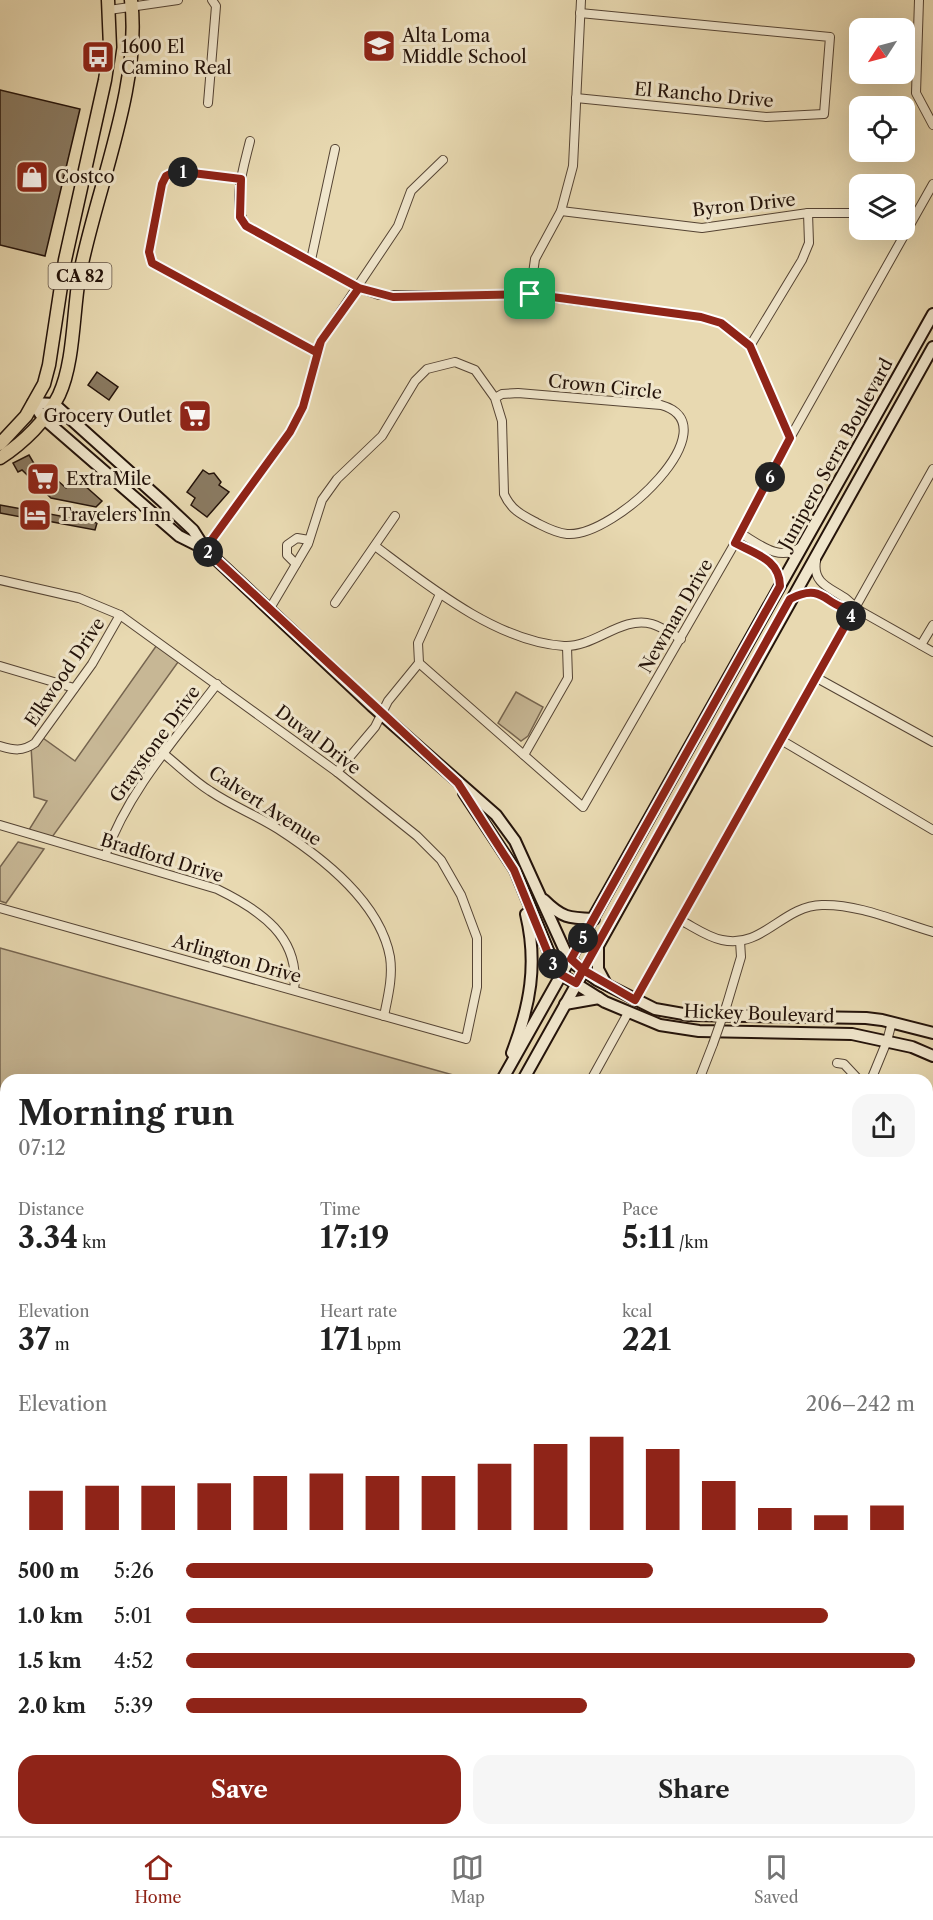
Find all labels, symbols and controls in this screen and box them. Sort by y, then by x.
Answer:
north arrow [849,18,915,84]
map controls [849,18,915,240]
place label: Alta Loma Middle School [401,25,527,68]
school or university icon: Alta Loma Middle School [361,28,397,64]
place label: 1600 El Camino Real [121,36,232,79]
bus stop icon: 1600 El Camino Real [80,39,116,75]
street label: El Rancho Drive [633,78,775,112]
button: locate [849,96,915,162]
pin: 1 [168,157,198,187]
shop icon: Costco [14,159,50,195]
text: 1 [179,162,187,182]
place label: Costco [55,166,115,188]
button: layers [849,174,915,240]
street label: Byron Drive [691,189,797,221]
road number: CA 82 [48,263,112,289]
pin [504,268,555,319]
icon: arrive [513,277,546,310]
street label: Junipero Serra Boulevard [773,355,898,556]
street label: Crown Circle [547,370,663,404]
supermarket icon: Grocery Outlet [177,398,213,434]
place label: Grocery Outlet [44,405,173,427]
supermarket icon: ExtraMile [25,461,61,497]
pin: 6 [755,462,785,492]
text: 6 [765,467,775,487]
place label: ExtraMile [66,468,151,490]
hotel icon: Travelers Inn [17,497,53,533]
place label: Travelers Inn [58,504,171,526]
pin: 2 [193,537,223,567]
text: 2 [203,542,213,562]
street label: Newman Drive [634,555,718,677]
pin: 4 [836,601,866,631]
text: 4 [846,606,856,626]
street label: Elkwood Drive [20,613,110,731]
street label: Graystone Drive [105,681,205,807]
street label: Duval Drive [271,701,365,779]
street label: Calvert Avenue [205,761,325,851]
street label: Bradford Drive [98,829,226,887]
pin: 5 [568,923,598,953]
text: 5 [579,928,587,948]
street label: Arlington Drive [169,930,304,988]
pin: 3 [538,949,568,979]
text: 3 [548,954,558,974]
street label: Hickey Boulevard [683,1000,835,1028]
text: Morning run [18,1093,234,1134]
button: share [852,1094,915,1157]
text: 07:12 [18,1136,66,1160]
text: Distance [18,1199,84,1219]
text: Time [320,1199,360,1219]
text: Pace [622,1199,658,1219]
text: 3.34 [18,1219,78,1256]
text: 17:19 [320,1219,389,1256]
text: 5:11 [622,1219,674,1256]
text: km [78,1232,106,1252]
text: /km [674,1232,709,1252]
text: Elevation [18,1301,89,1321]
text: Heart rate [320,1301,397,1321]
text: kcal [622,1301,652,1321]
text: 37 [18,1321,51,1358]
text: 171 [320,1321,363,1358]
text: 221 [622,1321,671,1358]
text: m [51,1334,70,1354]
text: bpm [363,1334,401,1354]
text: Elevation [18,1392,107,1416]
text: 206–242 m [806,1392,915,1416]
text: 500 m [18,1559,79,1583]
text: 5:26 [114,1559,154,1583]
text: 1.0 km [18,1604,83,1628]
text: 5:01 [114,1604,152,1628]
text: 1.5 km [18,1649,82,1673]
text: 4:52 [114,1649,154,1673]
text: 2.0 km [18,1694,86,1718]
text: 5:39 [114,1694,153,1718]
button: Save [18,1755,461,1824]
button: Share [473,1755,915,1824]
tab: Home [135,1851,182,1907]
tab: Map [451,1851,485,1907]
tab: Saved [754,1851,798,1907]

